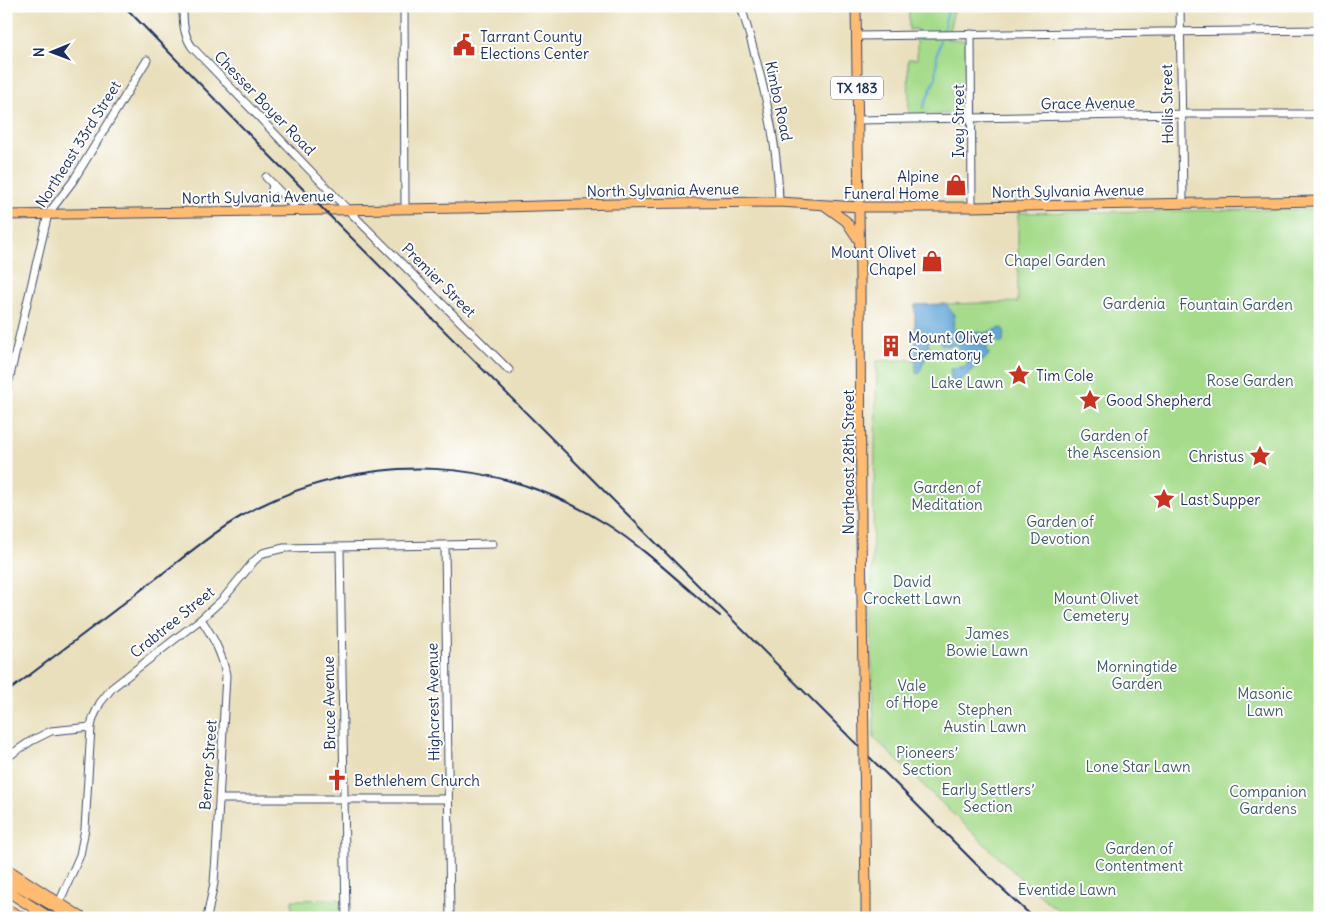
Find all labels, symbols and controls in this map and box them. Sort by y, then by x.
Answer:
place label: Tarrant County Elections Center [480,27,589,63]
north arrow [28,28,78,78]
public building icon: Tarrant County Elections Center [451,32,477,58]
text: N [30,47,48,57]
street label: Chesser Boyer Road [210,47,320,159]
street label: Kimbo Road [761,59,797,143]
street label: Hollis Street [1157,64,1177,144]
road number: TX 183 [831,76,883,100]
street label: Northeast 33rd Street [31,77,125,211]
street label: Ivey Street [949,84,968,158]
street label: Grace Avenue [1041,93,1135,113]
place label: Alpine Funeral Home [844,167,939,203]
shop icon: Alpine Funeral Home [943,172,969,198]
street label: North Sylvania Avenue [587,179,739,201]
street label: North Sylvania Avenue [992,180,1144,202]
street label: North Sylvania Avenue [182,186,334,208]
street label: Premier Street [398,239,480,321]
place label: Mount Olivet Chapel [831,243,916,279]
shop icon: Mount Olivet Chapel [919,248,945,274]
park label: Chapel Garden [1004,251,1106,270]
park label: Gardenia [1103,294,1166,313]
park label: Fountain Garden [1179,295,1293,314]
place label: Mount Olivet Crematory [908,328,993,364]
building icon: Mount Olivet Crematory [878,333,904,359]
place icon: Tim Cole [1006,362,1032,388]
place label: Tim Cole [1036,366,1094,385]
park label: Rose Garden [1206,371,1294,390]
park label: Lake Lawn [931,373,1004,392]
place icon: Good Shepherd [1077,387,1103,413]
street label: Northeast 28th Street [839,390,858,534]
place label: Good Shepherd [1106,391,1211,410]
park label: Garden of the Ascension [1067,426,1161,462]
place icon: Christus [1247,443,1273,469]
place label: Christus [1189,447,1244,466]
park label: Garden of Meditation [911,478,983,514]
place icon: Last Supper [1151,486,1177,512]
place label: Last Supper [1180,490,1260,509]
park label: Garden of Devotion [1026,512,1095,548]
park label: David Crockett Lawn [863,572,961,608]
street label: Crabtree Street [126,582,218,662]
park label: Mount Olivet Cemetery [1053,589,1139,625]
park label: James Bowie Lawn [946,624,1028,660]
street label: Highcrest Avenue [422,643,444,761]
street label: Bruce Avenue [319,656,339,750]
park label: Morningtide Garden [1097,657,1177,693]
park label: Vale of Hope [886,676,938,712]
park label: Masonic Lawn [1237,684,1293,720]
park label: Stephen Austin Lawn [944,700,1027,736]
street label: Berner Street [195,719,221,811]
park label: Pioneers’ Section [896,743,958,779]
park label: Lone Star Lawn [1085,757,1191,776]
church icon: Bethlehem Church [324,767,350,793]
place label: Bethlehem Church [354,771,480,790]
park label: Early Settlers’ Section [942,780,1034,816]
park label: Companion Gardens [1229,782,1307,818]
park label: Garden of Contentment [1095,839,1183,875]
park label: Eventide Lawn [1018,880,1117,899]

